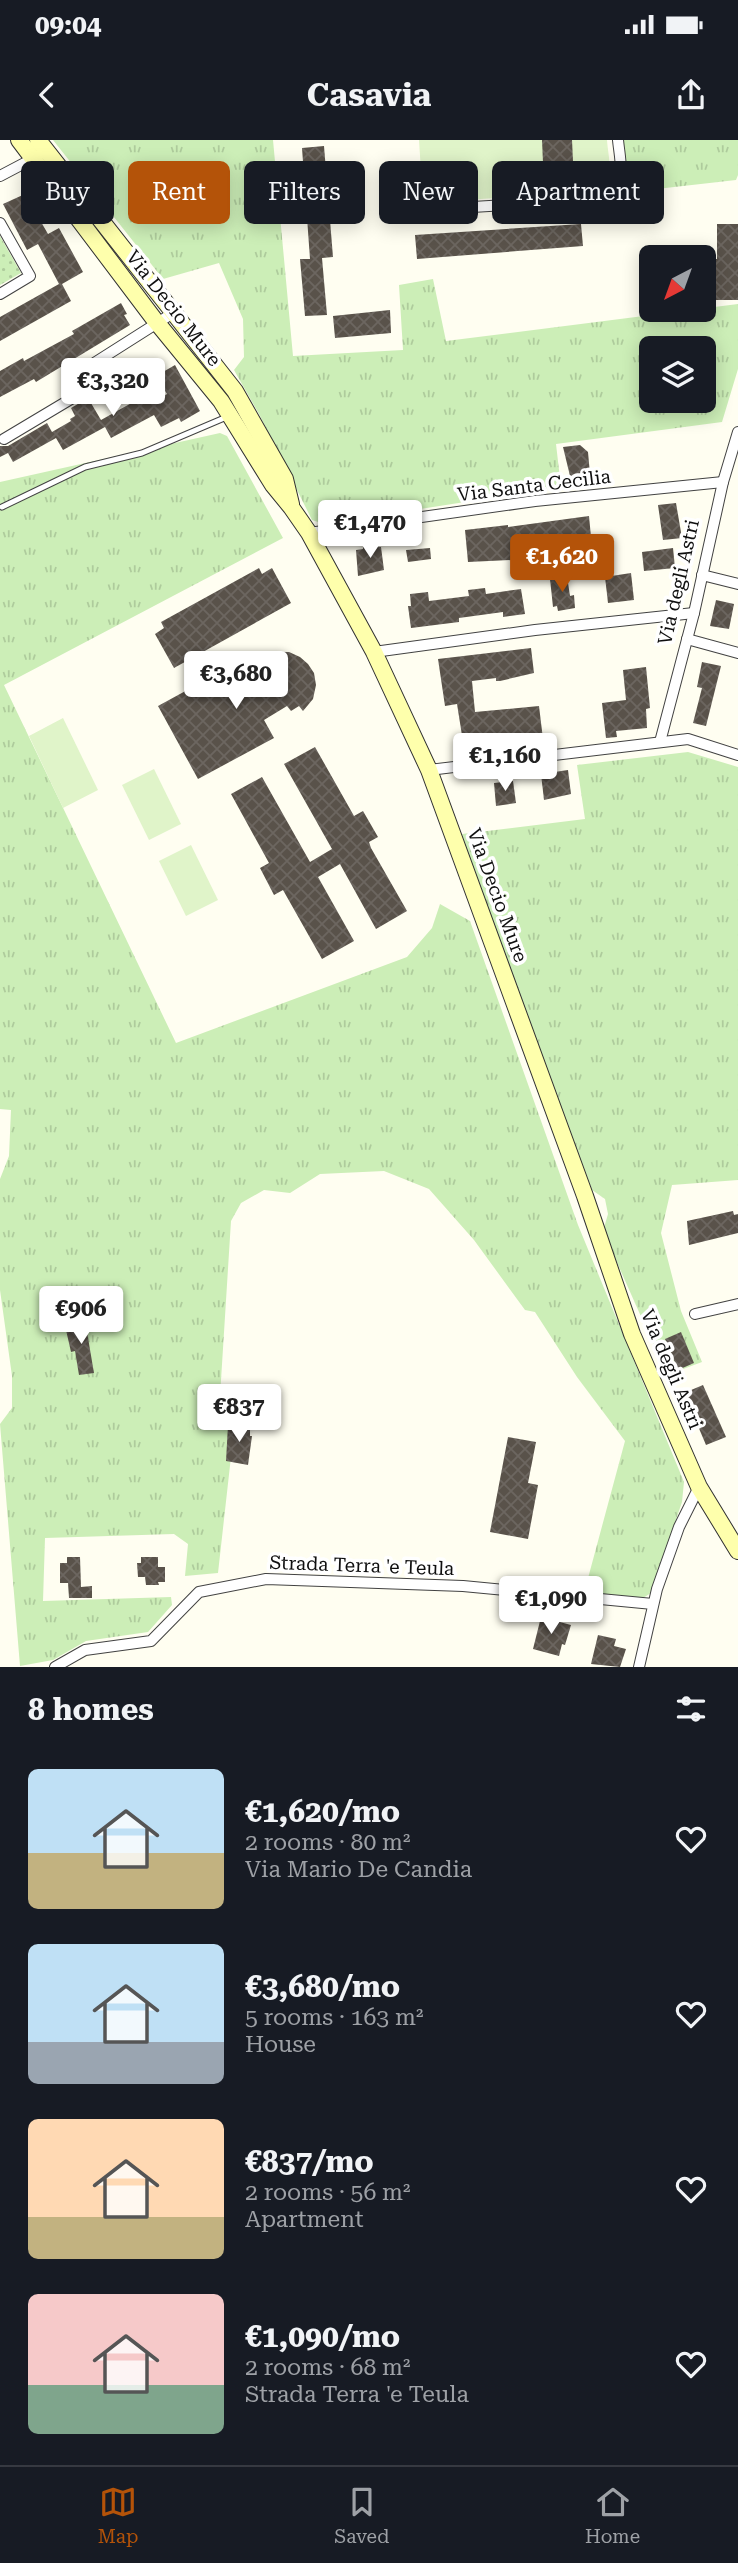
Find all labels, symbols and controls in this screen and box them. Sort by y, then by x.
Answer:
text: 09:04 [35,10,101,40]
icon: back [28,76,66,114]
text: Casavia [307,76,431,114]
icon: share [672,76,710,114]
chip: Buy [21,161,114,224]
chip: Rent [128,161,230,224]
chip: Filters [244,161,365,224]
chip: New [379,161,478,224]
chip: Apartment [492,161,664,224]
north arrow [639,245,716,322]
map controls [639,245,716,413]
street label: Via Decio Mure [121,246,226,371]
button: layers [639,336,716,413]
pin: €3,320 [56,358,170,418]
text: €3,320 [77,367,149,394]
street label: Via Santa Cecilia [456,465,613,506]
pin: €1,470 [313,500,427,560]
text: €1,470 [334,509,406,536]
street label: Via degli Astri [653,517,704,647]
pin: €1,620 [505,534,619,594]
text: €1,620 [526,543,598,570]
pin: €3,680 [179,652,293,711]
text: €3,680 [200,660,272,687]
pin: €1,160 [448,734,562,793]
text: €1,160 [469,742,541,769]
street label: Via Decio Mure [463,825,532,965]
pin: €906 [40,1286,122,1346]
text: €906 [55,1295,107,1322]
street label: Via degli Astri [636,1306,707,1433]
pin: €837 [198,1384,280,1444]
text: €837 [213,1393,265,1420]
street label: Strada Terra 'e Teula [269,1551,455,1580]
pin: €1,090 [494,1576,608,1636]
text: €1,090 [515,1585,587,1612]
icon: filters [672,1690,710,1728]
text: 8 homes [28,1692,154,1727]
text: €1,620/mo [245,1794,400,1829]
icon: home [84,1797,168,1881]
icon: heart [672,1820,710,1858]
text: 2 rooms · 80 m² [245,1829,411,1856]
text: Via Mario De Candia [245,1856,472,1883]
text: €3,680/mo [245,1969,400,2004]
icon: home [84,1972,168,2056]
icon: heart [672,1995,710,2033]
text: 5 rooms · 163 m² [245,2004,423,2031]
text: House [245,2031,316,2058]
text: €837/mo [245,2144,374,2179]
icon: home [84,2147,168,2231]
icon: heart [672,2170,710,2208]
text: 2 rooms · 56 m² [245,2179,411,2206]
text: Apartment [245,2206,364,2233]
text: €1,090/mo [245,2319,400,2354]
icon: home [84,2322,168,2406]
icon: heart [672,2345,710,2383]
text: 2 rooms · 68 m² [245,2354,411,2381]
text: Strada Terra 'e Teula [245,2381,469,2408]
tab: Map [98,2483,139,2548]
tab: Saved [334,2483,389,2548]
tab: Home [585,2483,640,2548]

